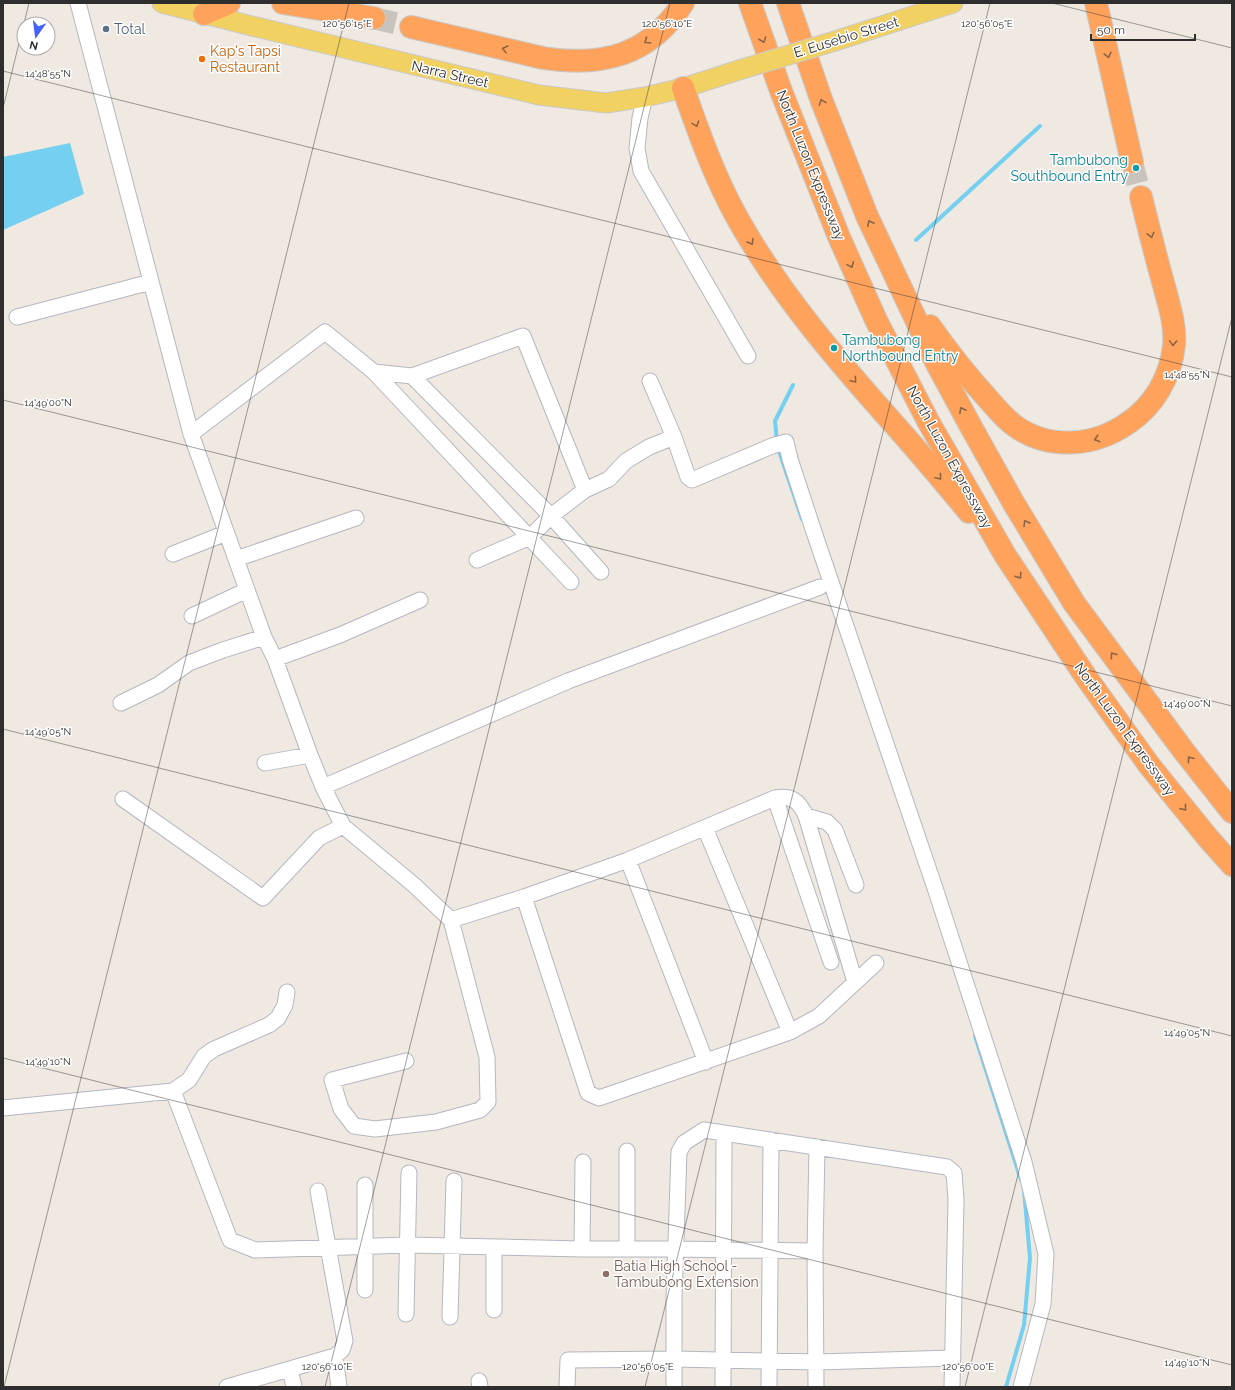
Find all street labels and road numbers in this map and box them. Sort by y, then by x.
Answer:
street label: E. Eusebio Street [792,13,901,61]
street label: Narra Street [410,57,490,91]
street label: North Luzon Expressway [774,88,849,243]
street label: North Luzon Expressway [904,383,996,531]
street label: North Luzon Expressway [1071,659,1179,799]

